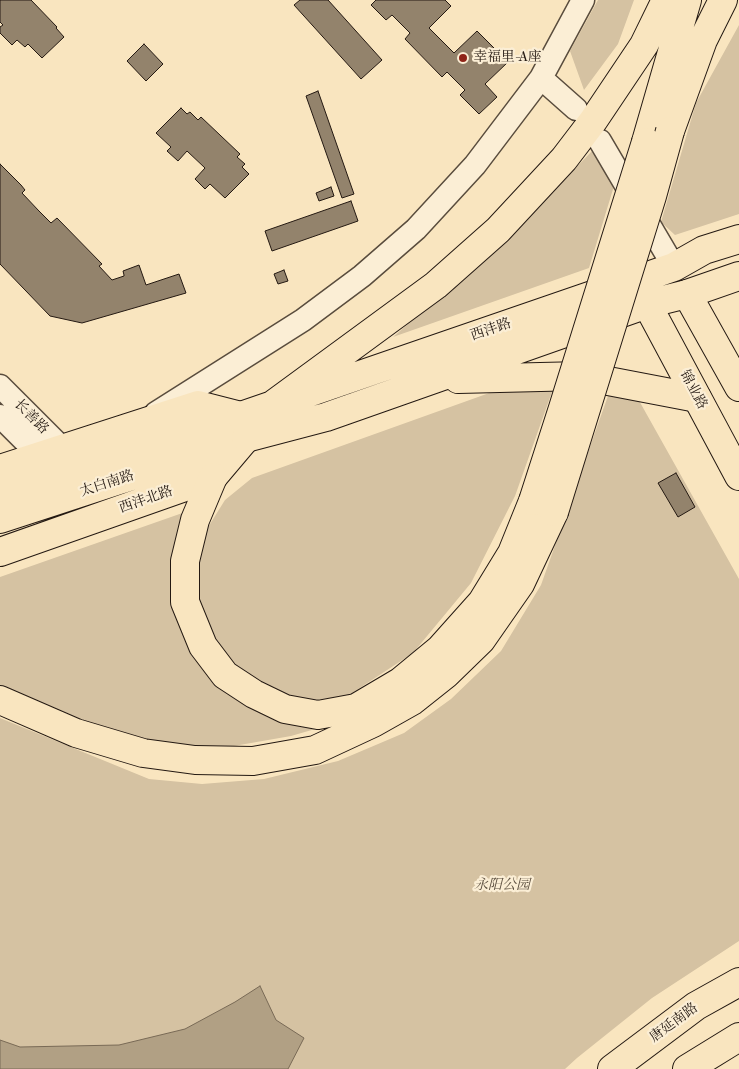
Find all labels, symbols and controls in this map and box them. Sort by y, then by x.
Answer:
place label: 幸福里-A座 [473,50,542,66]
marker: 幸福里-A座 [457,52,469,64]
street label: 西沣路 [468,315,514,345]
street label: 锦业路 [676,368,710,412]
street label: 长善路 [10,396,52,438]
street label: 太白南路 [78,467,136,501]
street label: 西沣北路 [117,483,175,517]
park label: 永阳公园 [474,878,530,894]
street label: 唐延南路 [646,1000,702,1046]

